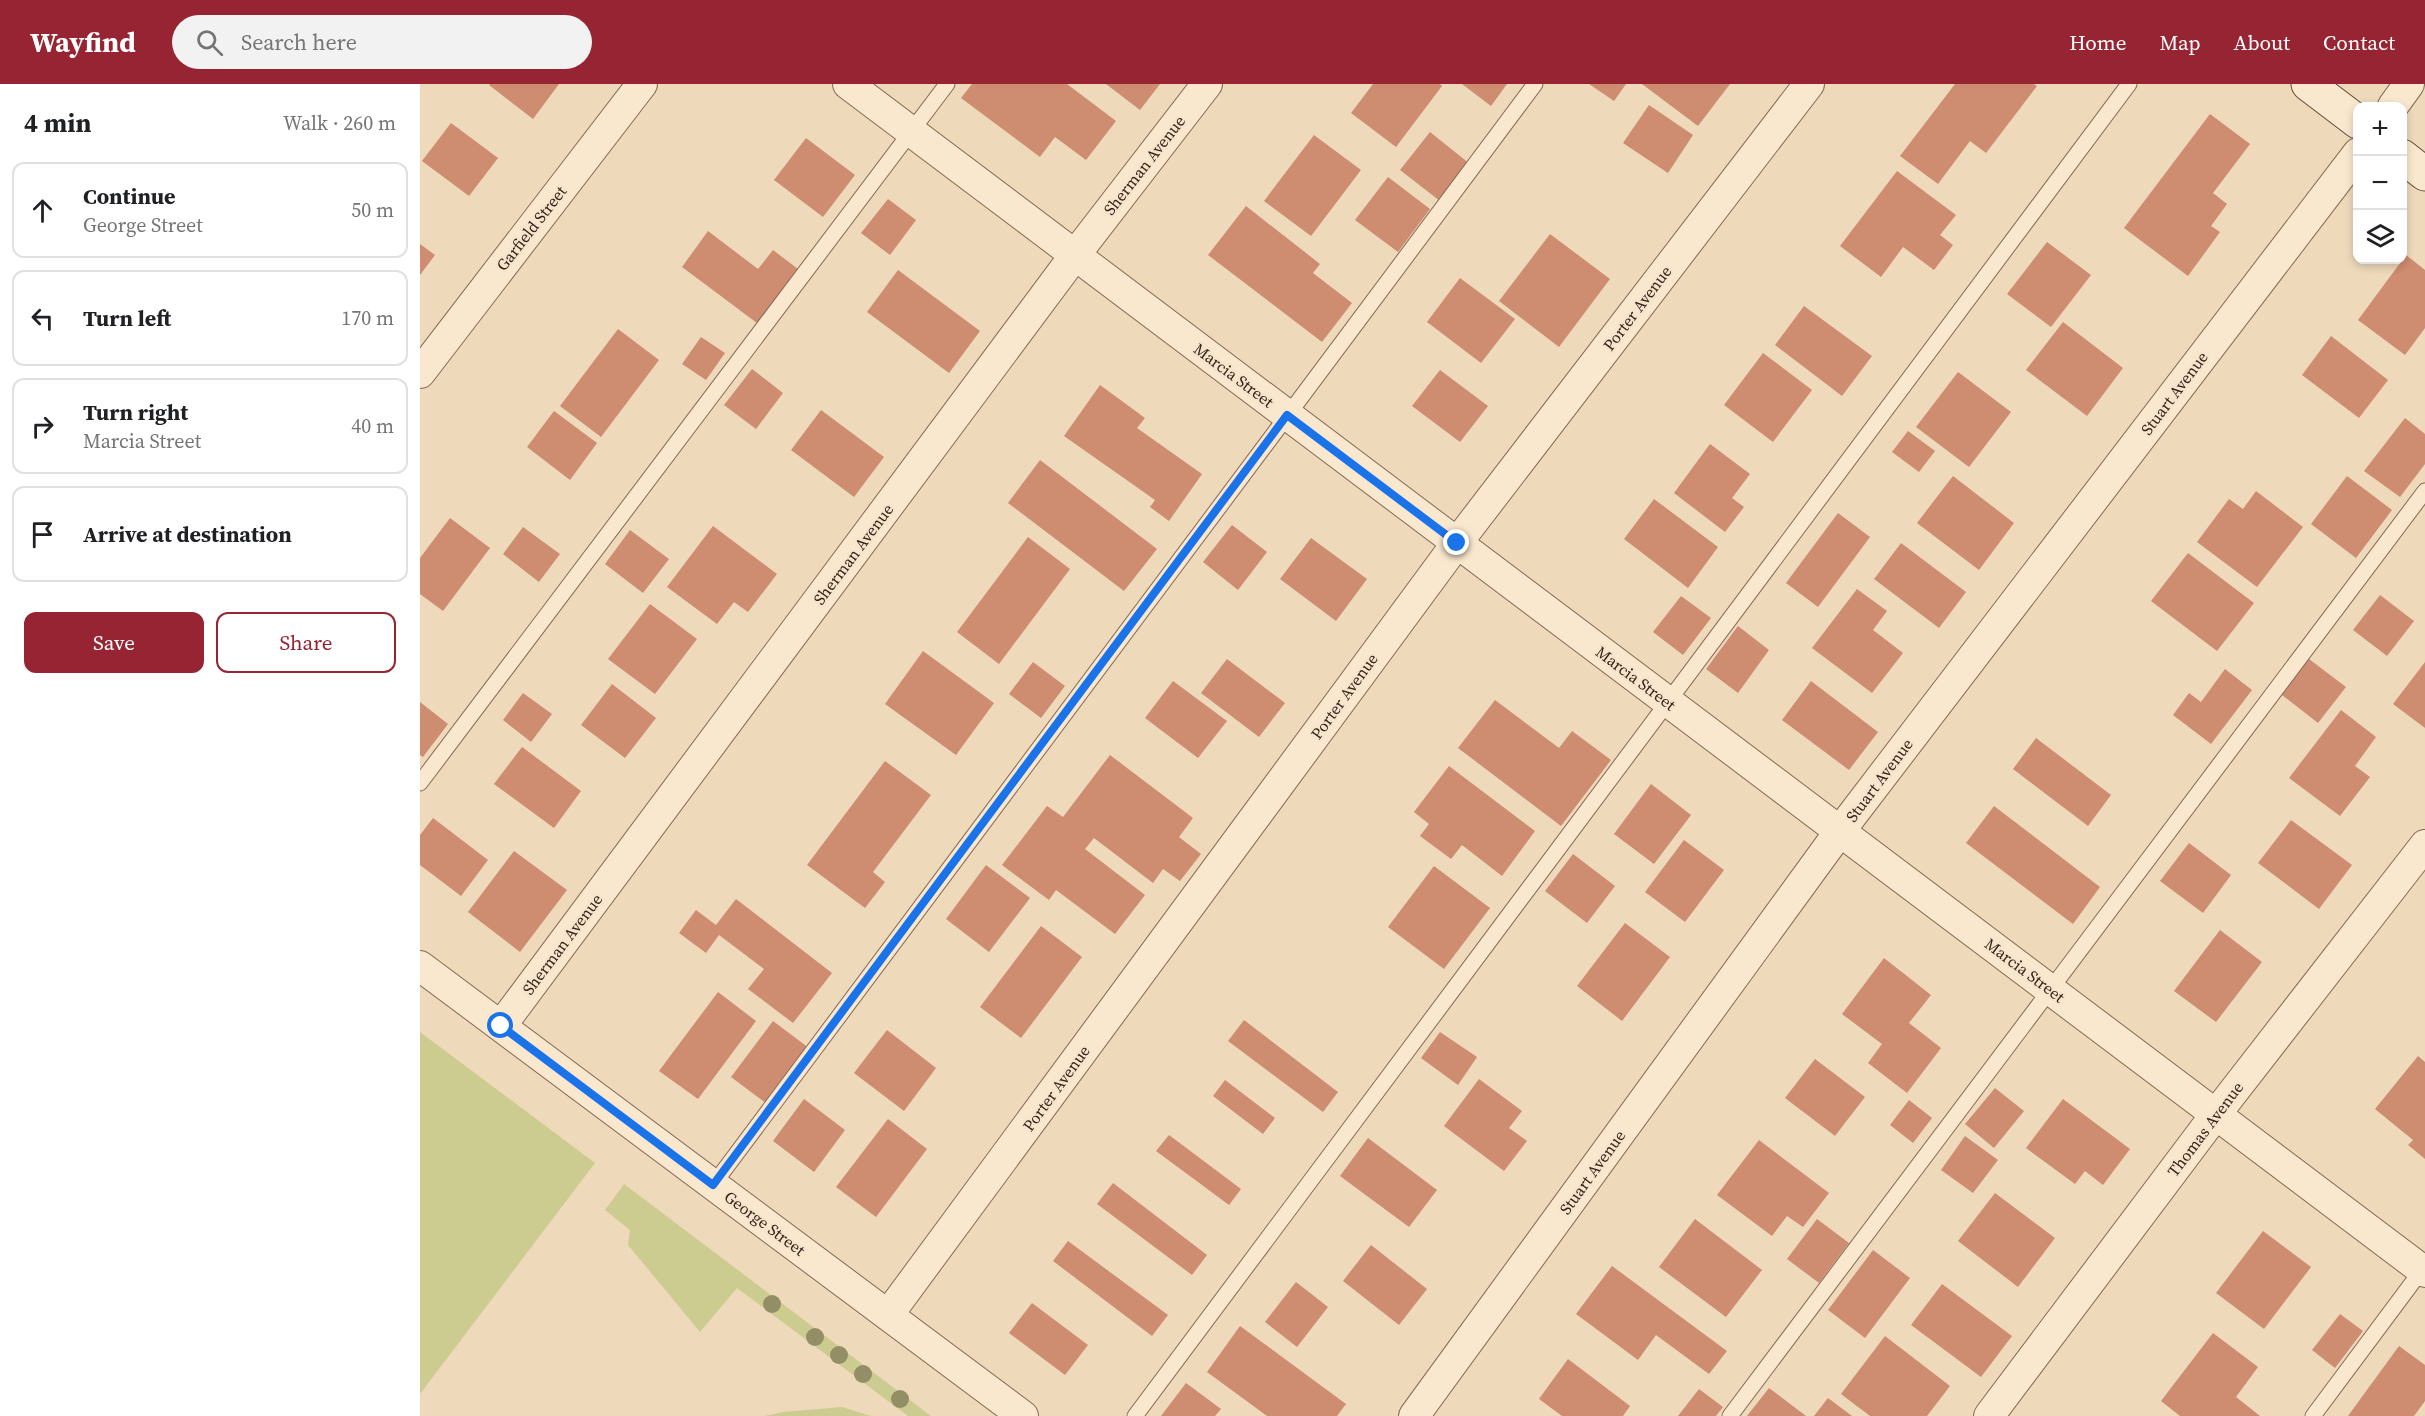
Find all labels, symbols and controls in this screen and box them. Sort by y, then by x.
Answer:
search box [172,15,592,69]
text: Wayfind [30,23,136,61]
icon: search [193,26,226,59]
text: Search here [241,27,357,57]
text: Home [2069,28,2127,57]
text: Map [2160,28,2201,57]
text: About [2234,28,2290,57]
text: Contact [2323,28,2395,57]
map controls [2353,102,2407,264]
button: + [2353,102,2407,156]
text: 4 min [24,105,91,141]
text: Walk · 260 m [283,109,396,137]
street label: Sherman Avenue [1098,111,1190,219]
button: − [2353,156,2407,210]
street label: Garfield Street [491,180,572,275]
text: Continue [83,181,176,211]
icon: ahead [26,194,59,227]
text: 50 m [351,196,394,224]
button: layers [2353,210,2407,264]
text: George Street [83,211,203,239]
street label: Porter Avenue [1598,261,1676,355]
icon: left [26,302,59,335]
text: Turn left [83,303,171,333]
text: 170 m [341,304,394,332]
street label: Marcia Street [1190,338,1279,413]
street label: Stuart Avenue [2135,347,2213,439]
text: Turn right [83,397,188,427]
icon: right [26,410,59,443]
text: 40 m [351,412,394,440]
text: Marcia Street [83,427,201,455]
street label: Sherman Avenue [808,499,898,609]
icon: arrive [26,518,59,551]
text: Arrive at destination [83,519,292,549]
route end [1443,529,1469,555]
button: Save [24,612,204,673]
button: Share [216,612,396,673]
street label: Marcia Street [1592,641,1681,716]
street label: Porter Avenue [1305,649,1383,743]
street label: Stuart Avenue [1840,734,1918,826]
street label: Sherman Avenue [517,889,607,999]
street label: Marcia Street [1981,933,2070,1008]
route start [487,1012,513,1038]
street label: Porter Avenue [1017,1041,1095,1135]
street label: Thomas Avenue [2162,1077,2248,1181]
street label: Stuart Avenue [1554,1125,1630,1219]
street label: George Street [720,1185,811,1261]

